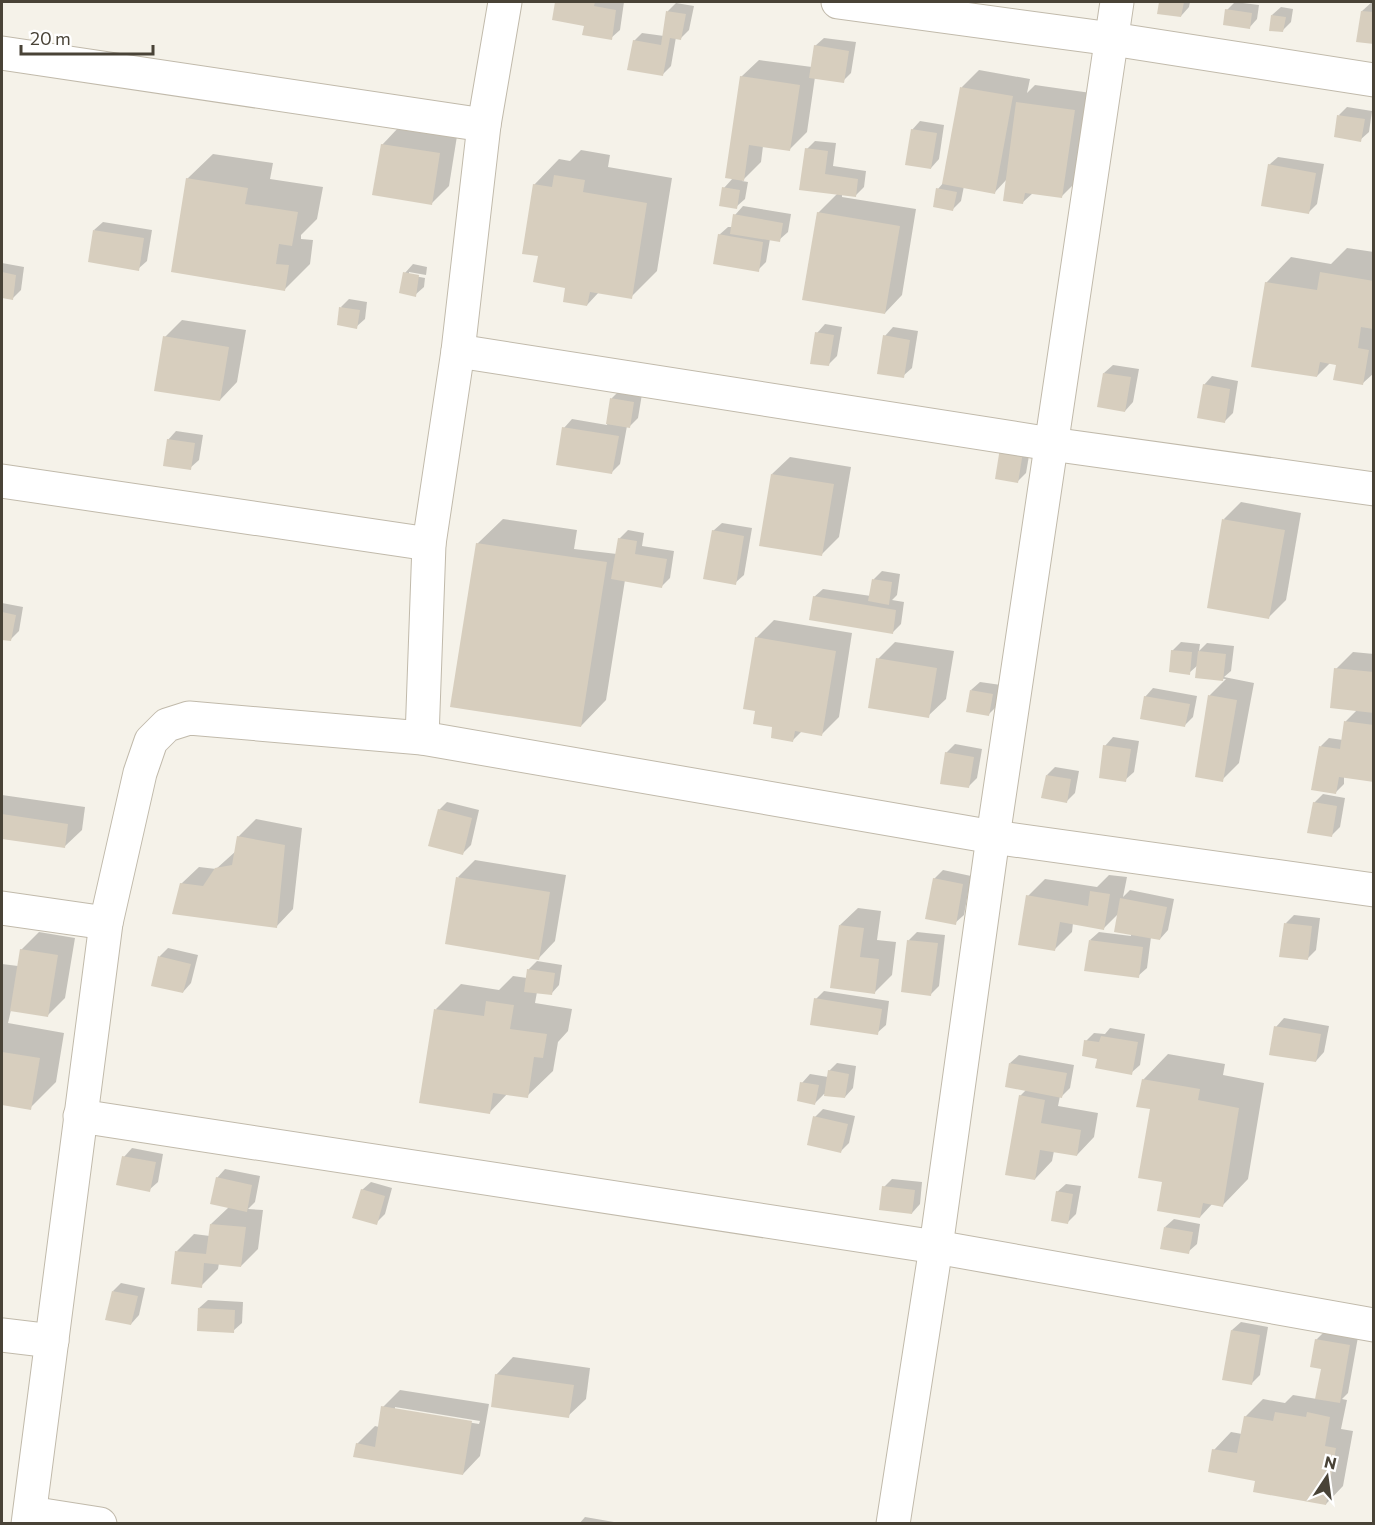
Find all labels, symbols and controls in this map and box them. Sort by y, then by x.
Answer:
scale bar [21,18,153,56]
text: 20 m [30,27,71,49]
north arrow [1297,1447,1357,1507]
text: N [1323,1451,1338,1473]

